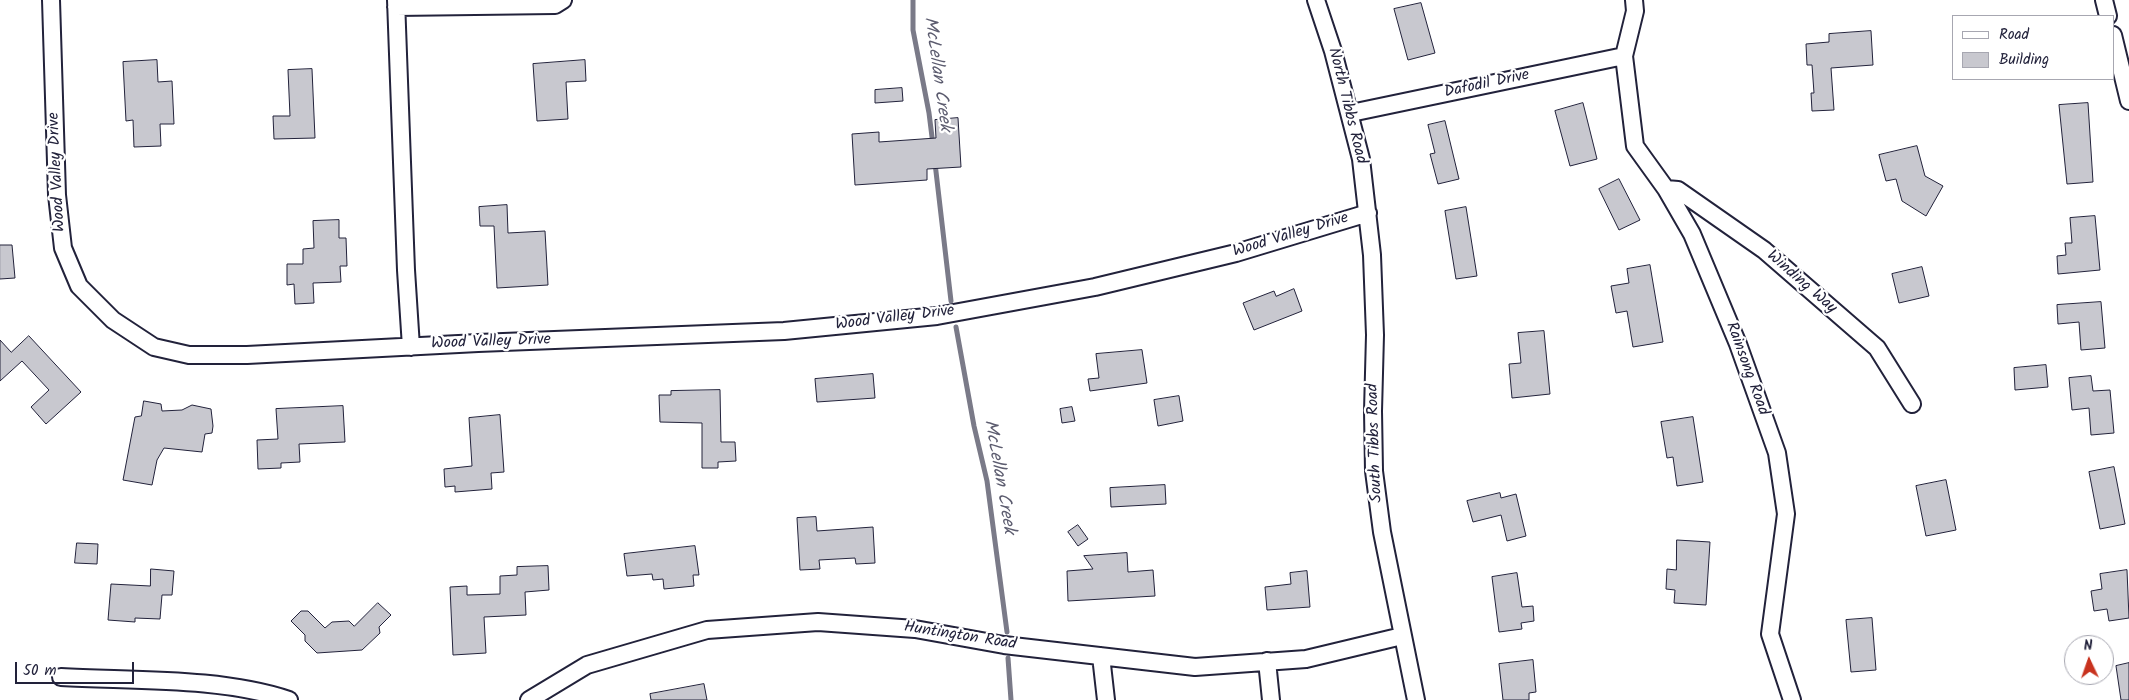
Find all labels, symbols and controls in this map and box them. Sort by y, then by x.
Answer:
water label: McLellan Creek [917,15,955,133]
legend [1952,15,2114,80]
text: Road [1999,23,2029,47]
street label: North Tibbs Road [1322,46,1370,166]
text: Building [1999,48,2049,72]
street label: Dafodil Drive [1443,67,1531,103]
street label: Wood Valley Drive [45,112,71,232]
street label: Wood Valley Drive [1231,209,1351,263]
street label: Winding Way [1762,247,1840,319]
street label: Wood Valley Drive [834,302,956,336]
street label: Rainsong Road [1720,320,1772,418]
street label: Wood Valley Drive [431,331,551,355]
street label: South Tibbs Road [1364,383,1388,503]
water label: McLellan Creek [977,418,1019,536]
street label: Huntington Road [902,619,1018,655]
north arrow [2064,635,2114,685]
text: N [2083,635,2093,657]
scale bar [18,652,136,684]
text: 50 m [23,659,57,683]

